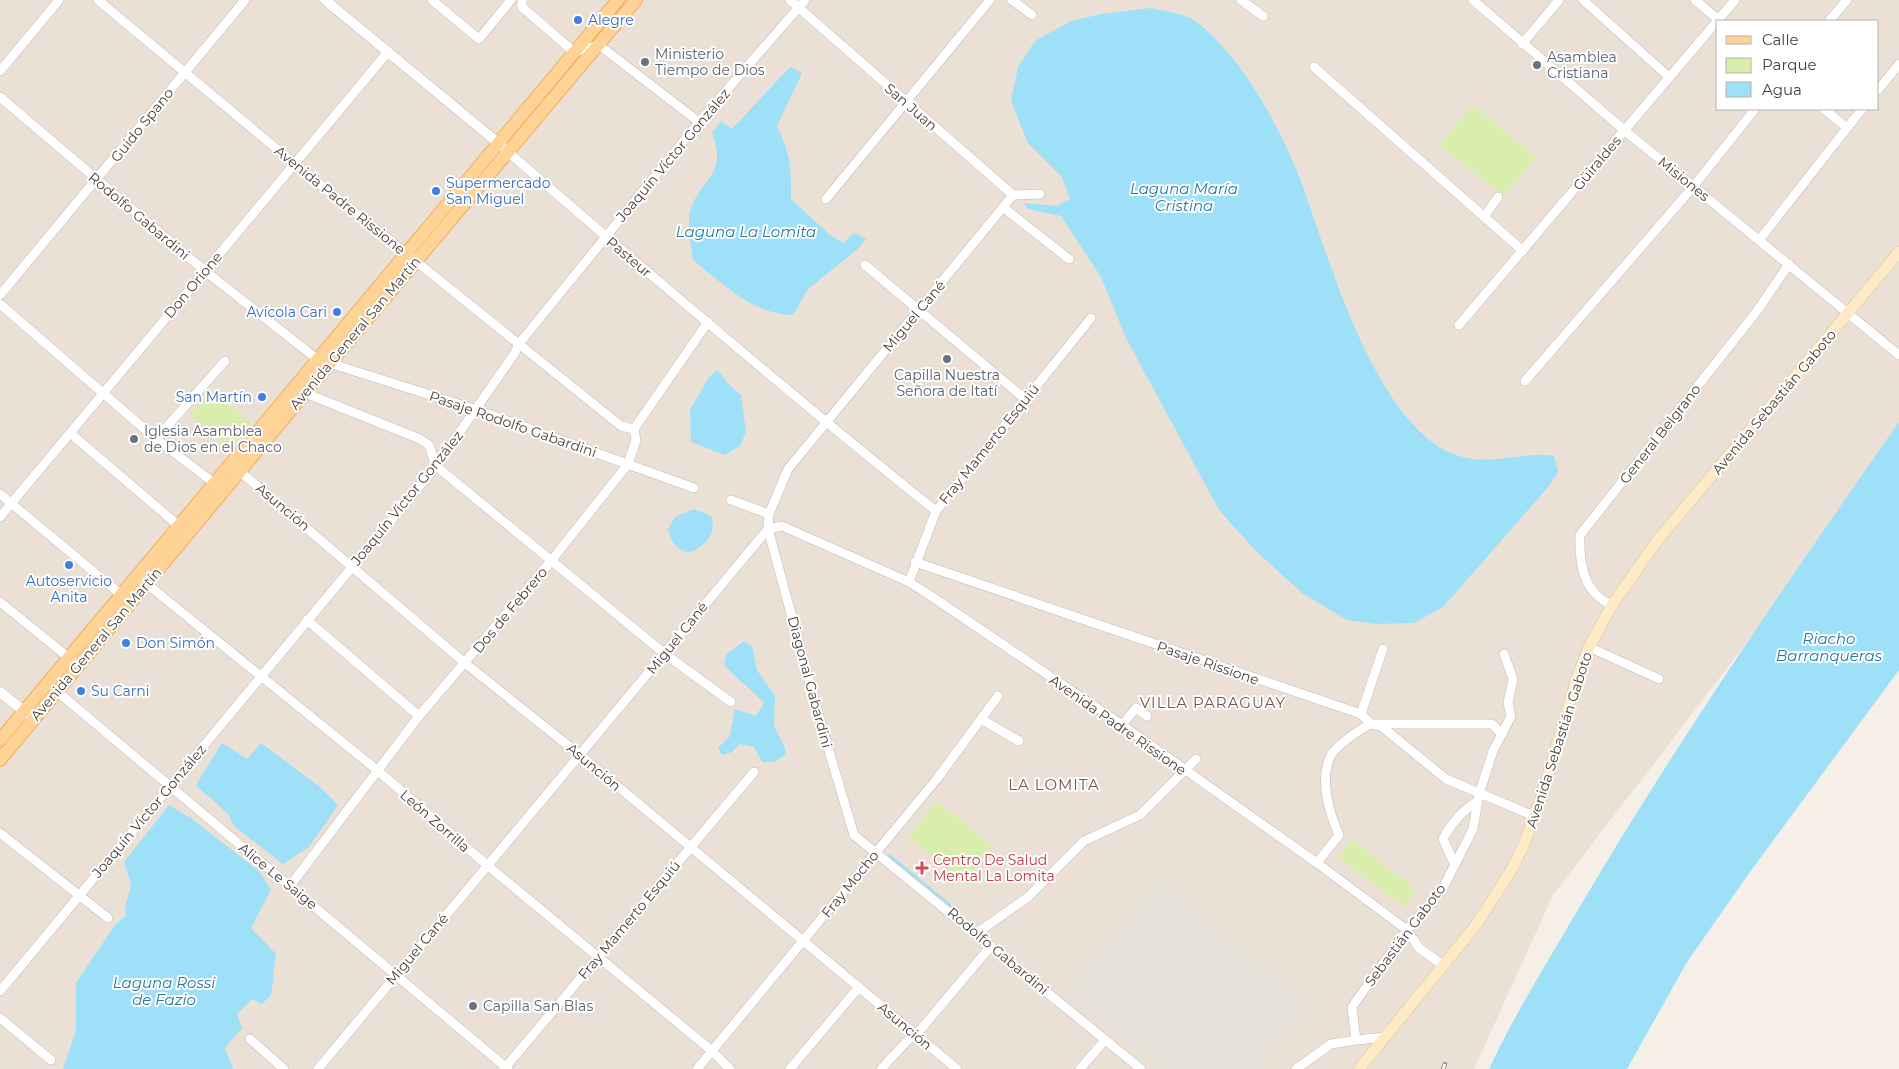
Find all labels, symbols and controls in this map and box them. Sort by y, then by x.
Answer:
place label: Alegre [588,11,634,29]
marker: Alegre [572,14,584,26]
legend [1716,20,1879,110]
text: Calle [1762,30,1799,49]
place label: Ministerio Tiempo de Dios [655,45,765,79]
place label: Asamblea Cristiana [1547,48,1617,82]
text: Parque [1762,55,1817,74]
marker: Ministerio Tiempo de Dios [639,56,651,68]
marker: Asamblea Cristiana [1531,59,1543,71]
street label: San Juan [881,79,941,135]
text: Agua [1762,80,1802,99]
street label: Guido Spano [107,84,178,166]
street label: Joaquín Víctor González [611,85,734,226]
street label: Güiraldes [1569,132,1625,194]
street label: Avenida Padre Rissione [271,142,409,258]
street label: Misiones [1655,153,1714,205]
street label: Rodolfo Gabardini [85,168,193,264]
place label: Supermercado San Miguel [446,174,551,208]
water label: Laguna María Cristina [1130,179,1238,215]
marker: Supermercado San Miguel [430,185,442,197]
water label: Laguna La Lomita [676,222,816,241]
street label: Pasteur [603,233,656,281]
street label: Don Orione [160,248,226,322]
street label: Avenida General San Martín [286,253,424,413]
street label: Miguel Cané [879,276,949,356]
place label: Avícola Cari [246,303,327,321]
marker: Avícola Cari [331,306,343,318]
street label: Avenida Sebastián Gaboto [1708,326,1840,478]
marker: Capilla Nuestra Señora de Itatí [941,353,953,365]
place label: Capilla Nuestra Señora de Itatí [894,366,1000,400]
street label: Fray Mamerto Esquiú [935,380,1043,508]
street label: General Belgrano [1615,380,1705,488]
street label: Pasaje Rodolfo Gabardini [427,387,599,461]
place label: San Martín [176,388,252,406]
marker: San Martín [256,391,268,403]
place label: Iglesia Asamblea de Dios en el Chaco [144,422,282,456]
street label: Joaquín Víctor González [346,427,467,570]
marker: Iglesia Asamblea de Dios en el Chaco [128,433,140,445]
street label: Asunción [252,479,314,535]
marker: Autoservicio Anita [63,559,75,571]
street label: Dos de Febrero [469,563,551,657]
street label: Avenida General San Martín [27,564,165,724]
place label: Autoservicio Anita [26,572,112,606]
street label: Miguel Cané [642,598,712,678]
street label: Diagonal Gabardini [784,614,836,750]
water label: Riacho Barranqueras [1776,629,1883,665]
place label: Don Simón [136,634,215,652]
marker: Don Simón [120,637,132,649]
street label: Pasaje Rissione [1154,637,1262,689]
street label: Avenida Sebastián Gaboto [1522,649,1596,830]
street label: Avenida Padre Rissione [1046,671,1190,779]
place label: Su Carni [91,682,150,700]
marker: Su Carni [75,685,87,697]
district label: VILLA PARAGUAY [1140,693,1286,712]
street label: Asunción [563,739,625,795]
street label: Joaquín Víctor González [87,741,210,882]
district label: LA LOMITA [1008,775,1100,794]
street label: León Zorrilla [396,786,474,856]
street label: Alice Le Saige [235,839,321,913]
street label: Fray Mocho [817,847,883,921]
place label: Centro De Salud Mental La Lomita [933,851,1055,885]
street label: Fray Mamerto Esquiú [574,857,684,983]
marker: Centro De Salud Mental La Lomita [915,861,929,875]
street label: Sebastián Gaboto [1360,880,1450,990]
street label: Rodolfo Gabardini [944,903,1052,999]
street label: Miguel Cané [382,909,452,989]
water label: Laguna Rossi de Fazio [113,973,216,1009]
place label: Capilla San Blas [483,997,593,1015]
street label: Asunción [874,998,936,1054]
marker: Capilla San Blas [467,1000,479,1012]

